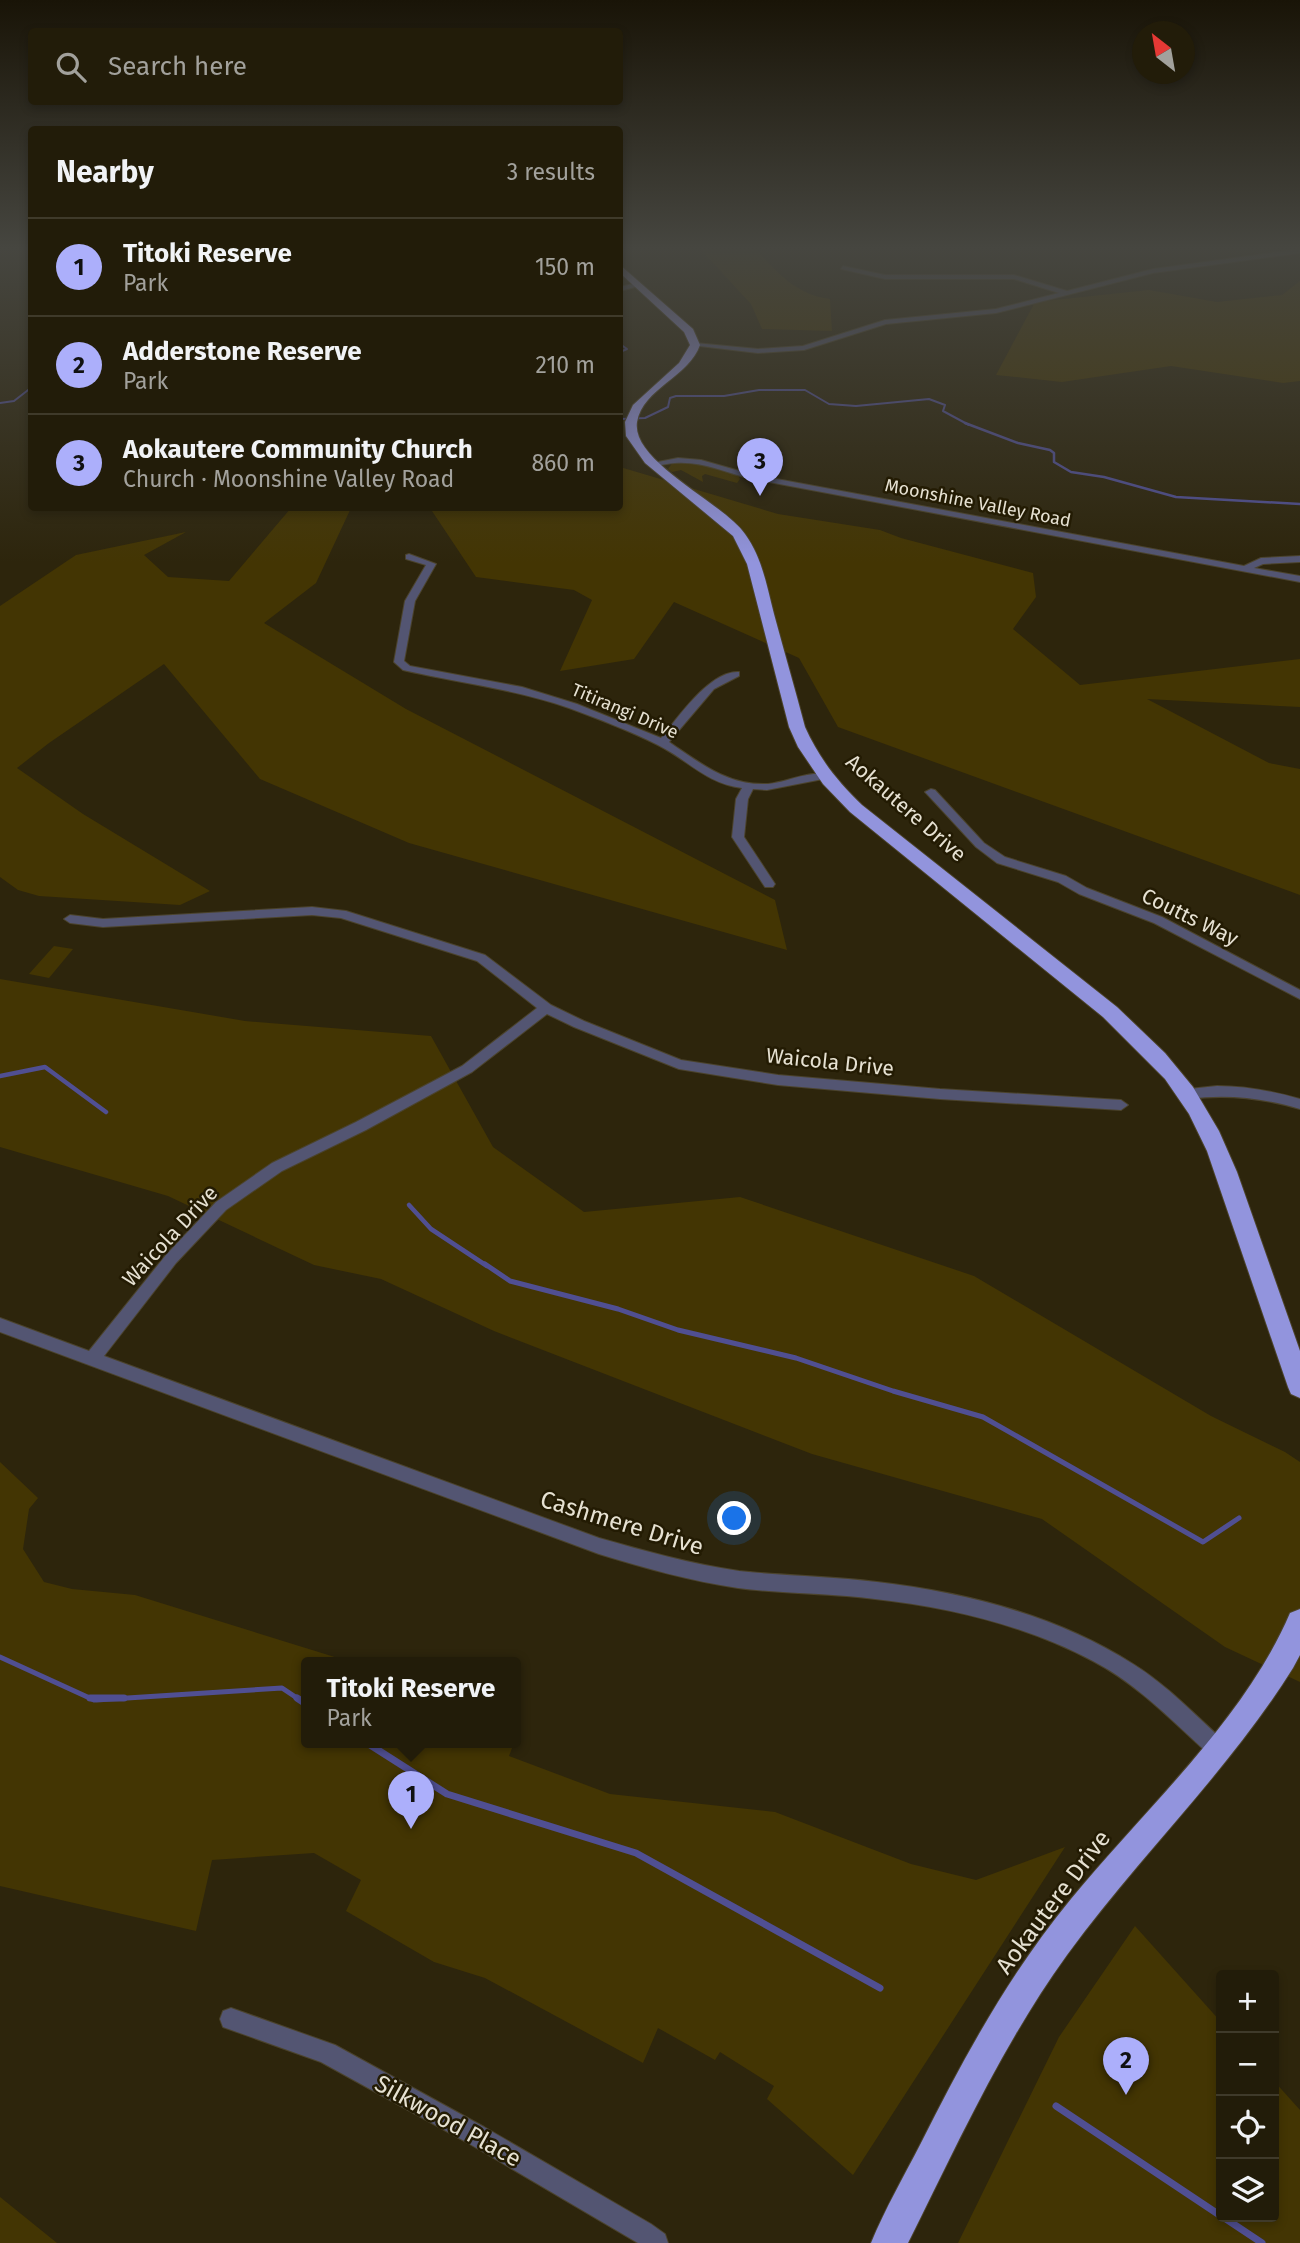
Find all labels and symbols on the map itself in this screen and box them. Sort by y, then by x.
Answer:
north arrow [1132,21,1195,84]
pin: 3 [737,438,783,496]
street label: Moonshine Valley Road [883,474,1073,532]
street label: Titirangi Drive [568,679,682,743]
street label: Aokautere Drive [841,749,971,867]
street label: Coutts Way [1137,882,1243,952]
street label: Waicola Drive [765,1042,895,1082]
street label: Waicola Drive [117,1180,223,1292]
street label: Cashmere Drive [537,1485,707,1561]
your location [717,1501,751,1535]
pin: 1 [388,1771,434,1829]
street label: Aokautere Drive [990,1825,1116,1979]
pin: 2 [1103,2037,1149,2095]
street label: Silkwood Place [370,2069,526,2173]

